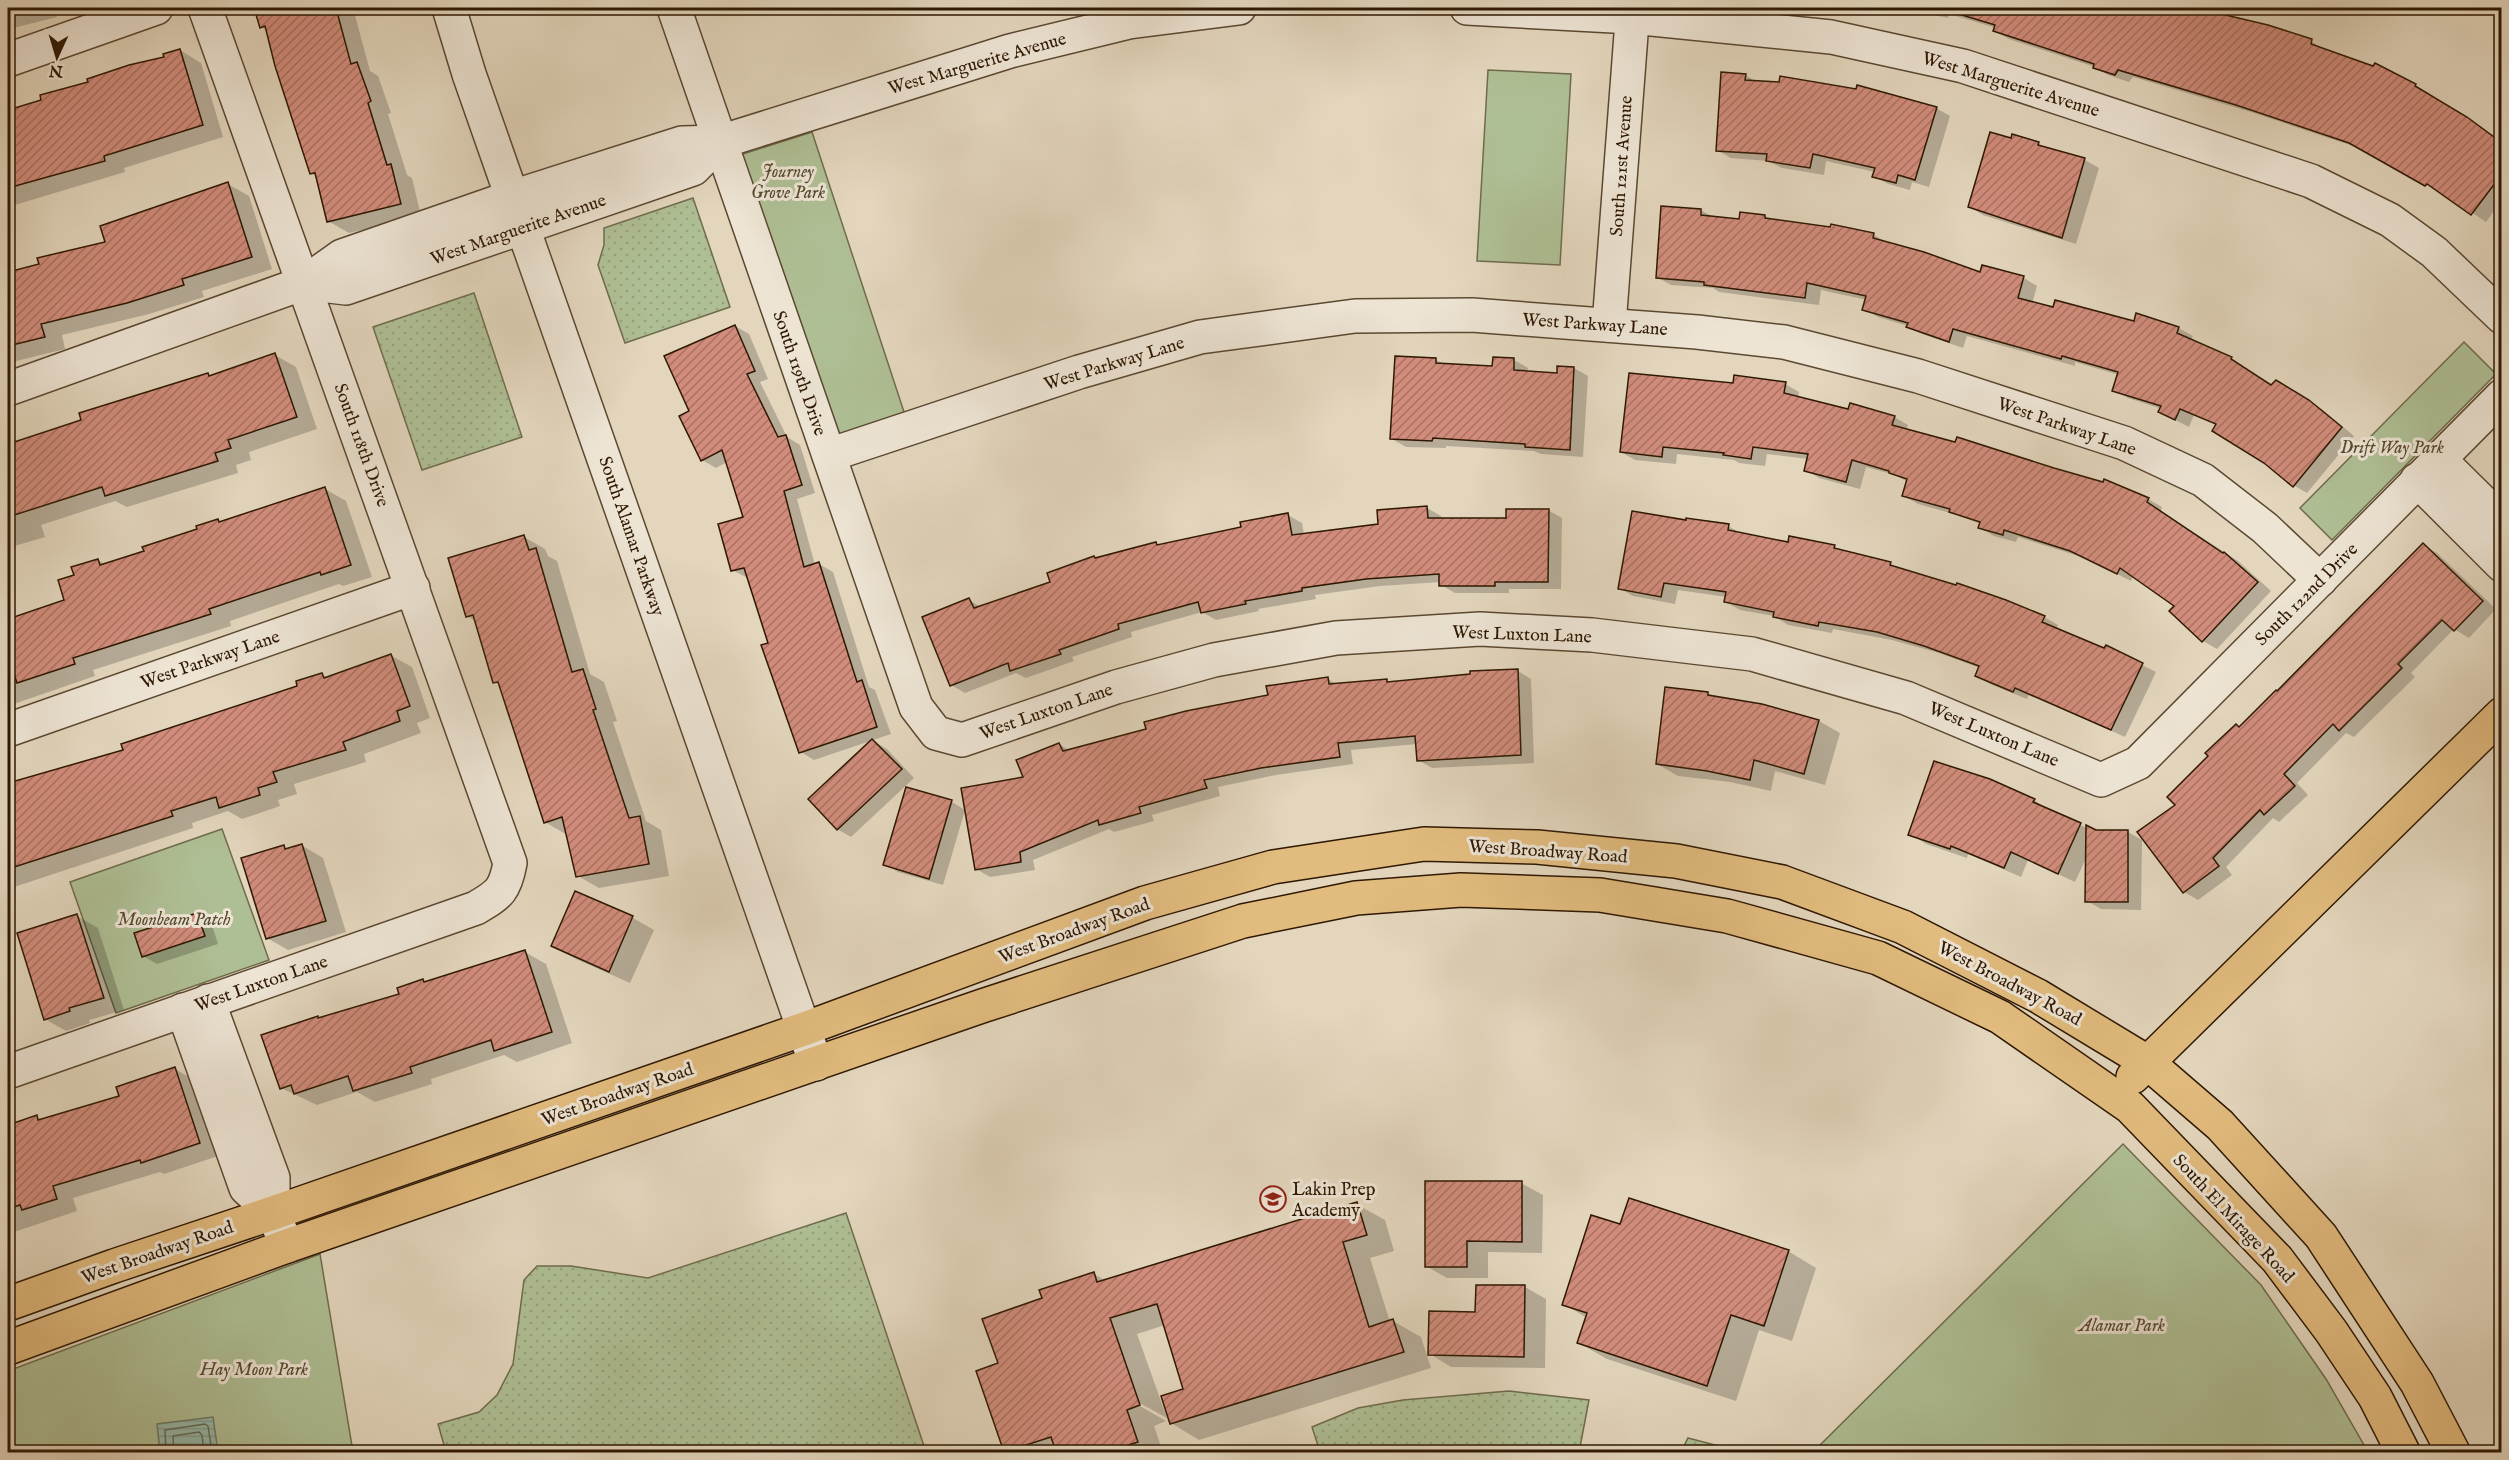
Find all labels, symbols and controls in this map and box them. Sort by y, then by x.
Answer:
north arrow [27,27,87,87]
street label: West Marguerite Avenue [886,28,1069,101]
street label: West Marguerite Avenue [1919,47,2102,123]
text: N [48,59,65,80]
street label: South 121st Avenue [1606,95,1639,237]
park label: Journey Grove Park [751,161,825,205]
street label: West Marguerite Avenue [428,190,609,271]
street label: South 119th Drive [766,308,831,439]
street label: West Parkway Lane [1521,309,1668,342]
street label: West Parkway Lane [1041,332,1187,397]
street label: South 118th Drive [328,381,394,511]
street label: West Parkway Lane [1994,393,2139,462]
park label: Drift Way Park [2340,437,2444,460]
street label: South Alamar Parkway [592,454,669,619]
street label: South 122nd Drive [2251,539,2363,651]
street label: West Luxton Lane [1452,622,1592,649]
street label: West Parkway Lane [138,626,283,695]
street label: West Luxton Lane [977,679,1116,746]
street label: West Luxton Lane [1925,698,2062,773]
street label: West Broadway Road [1468,835,1629,870]
street label: West Broadway Road [996,893,1154,969]
park label: Moonbeam Patch [117,909,231,932]
street label: West Broadway Road [1934,937,2085,1032]
street label: West Luxton Lane [192,951,331,1018]
street label: West Broadway Road [538,1058,697,1132]
street label: South El Mirage Road [2167,1150,2299,1289]
place label: Lakin Prep Academy [1291,1179,1376,1223]
school or university icon: Lakin Prep Academy [1258,1184,1288,1214]
street label: West Broadway Road [78,1216,237,1290]
park label: Alamar Park [2077,1315,2165,1338]
park label: Hay Moon Park [199,1359,308,1382]

